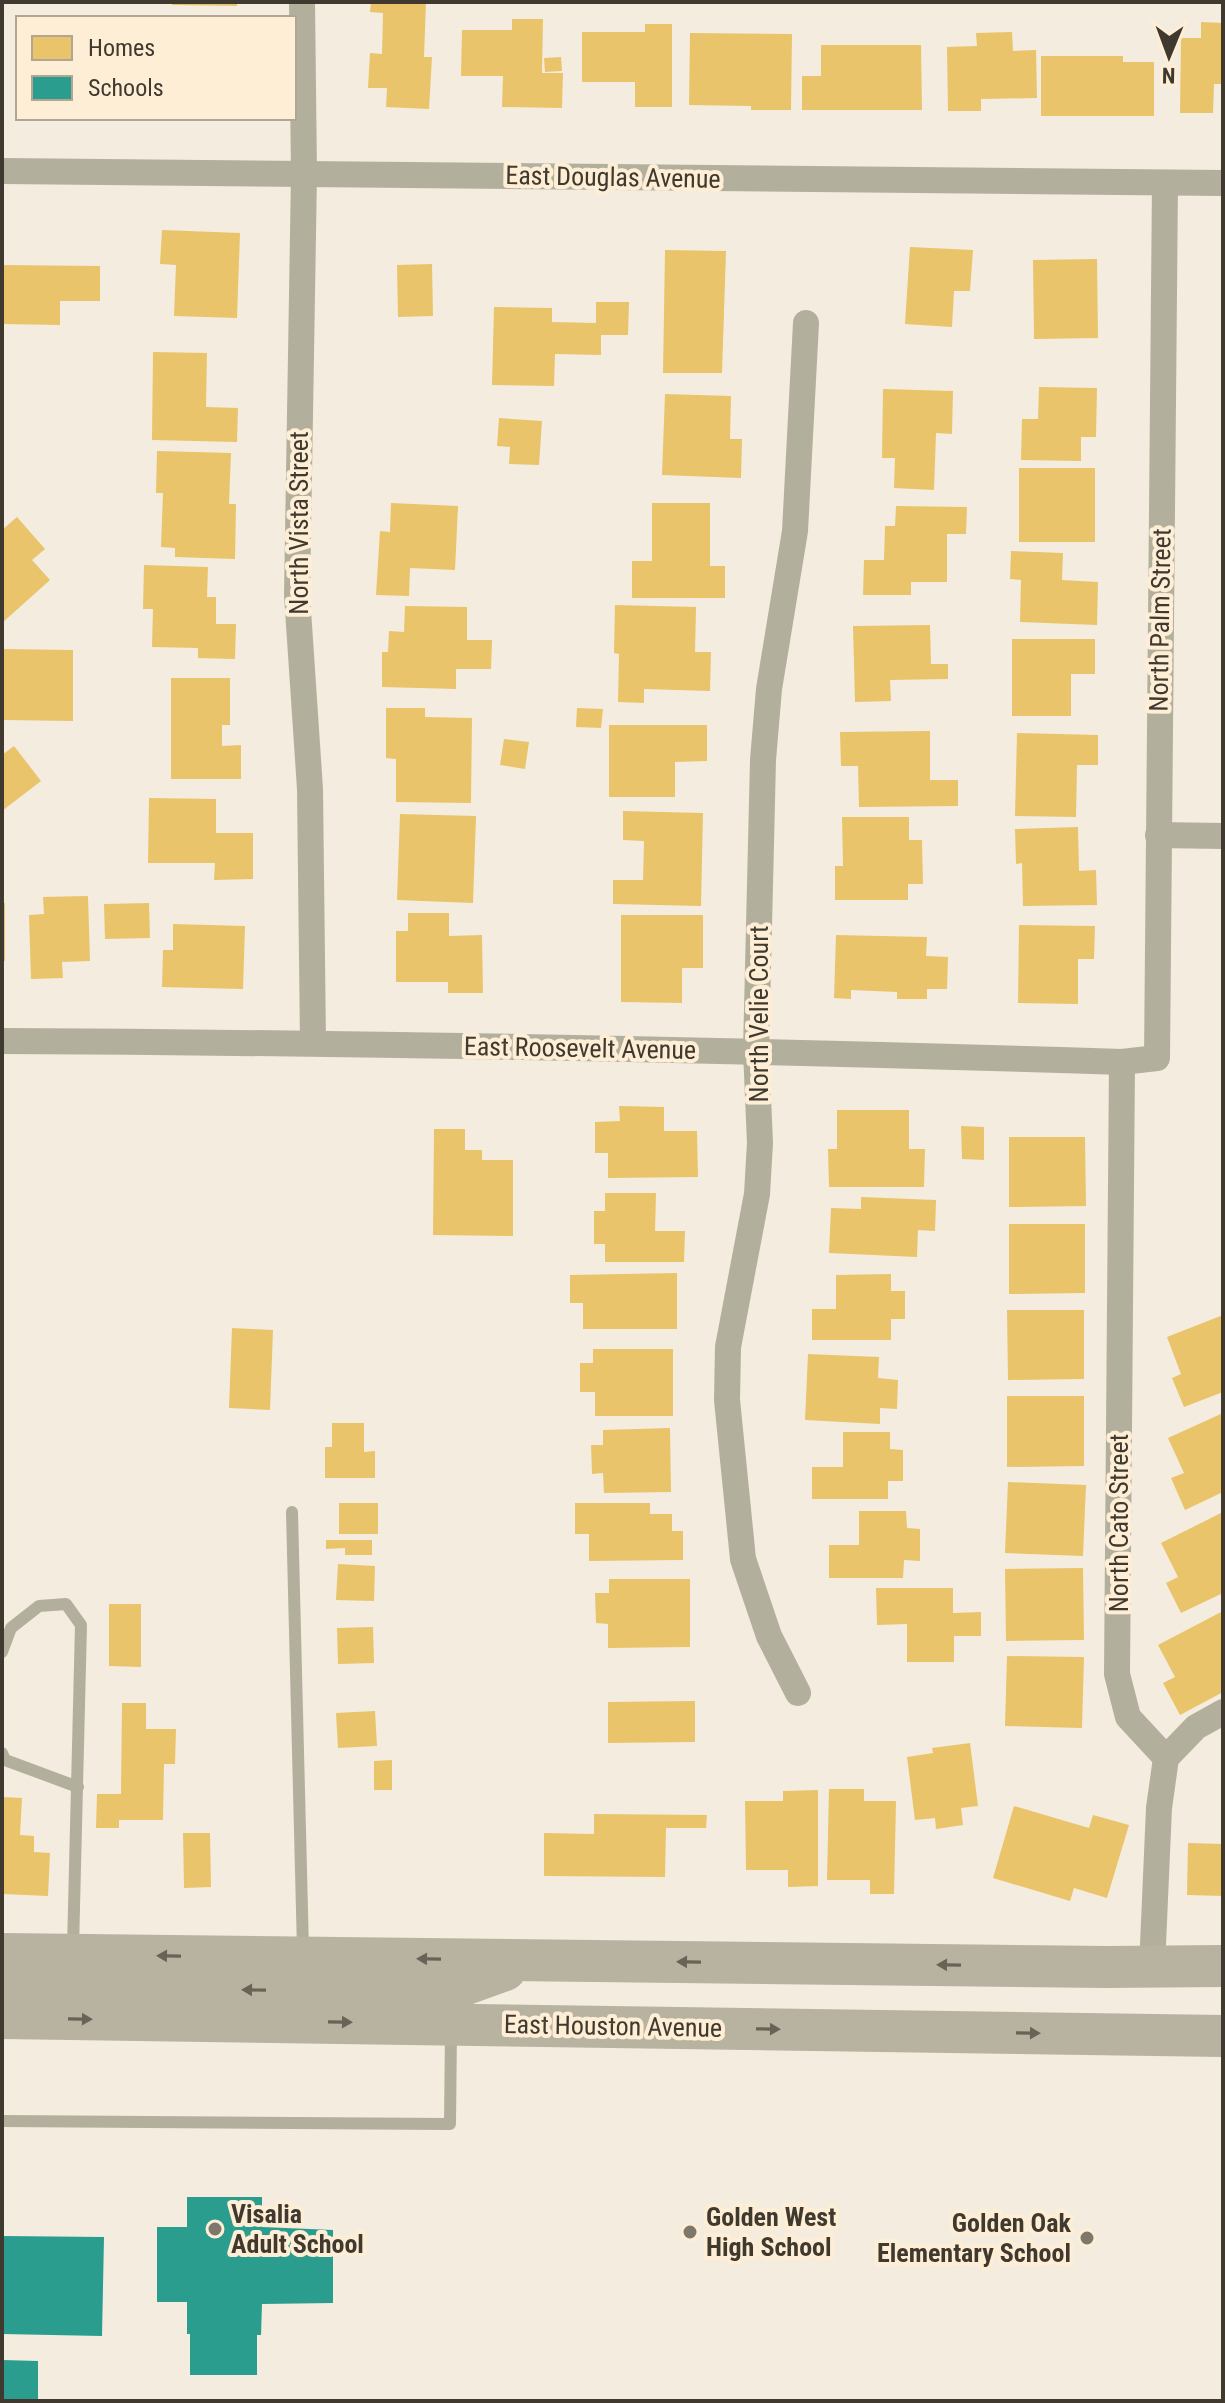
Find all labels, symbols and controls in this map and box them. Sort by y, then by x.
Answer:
legend [16,16,296,120]
north arrow [1129,16,1209,96]
text: Homes [88,34,155,62]
text: N [1162,63,1176,88]
text: Schools [88,74,164,102]
street label: East Douglas Avenue [505,160,721,194]
street label: North Vista Street [284,431,314,615]
street label: North Palm Street [1143,528,1177,712]
street label: North Velie Court [744,926,774,1102]
street label: East Roosevelt Avenue [464,1031,696,1065]
street label: North Cato Street [1104,1434,1134,1612]
one-way arrow [156,1950,181,1962]
one-way arrow [416,1953,441,1965]
one-way arrow [676,1956,701,1969]
one-way arrow [936,1959,961,1972]
one-way arrow [241,1983,266,1996]
street label: East Houston Avenue [504,2009,722,2043]
one-way arrow [68,2013,93,2025]
one-way arrow [328,2016,353,2028]
one-way arrow [756,2022,781,2035]
one-way arrow [1016,2026,1041,2039]
place label: Visalia Adult School [231,2199,364,2259]
place label: Golden West High School [706,2202,836,2262]
place label: Golden Oak Elementary School [877,2208,1072,2268]
marker: Visalia Adult School [206,2220,224,2238]
marker: Golden West High School [681,2223,699,2241]
marker: Golden Oak Elementary School [1078,2229,1096,2247]

